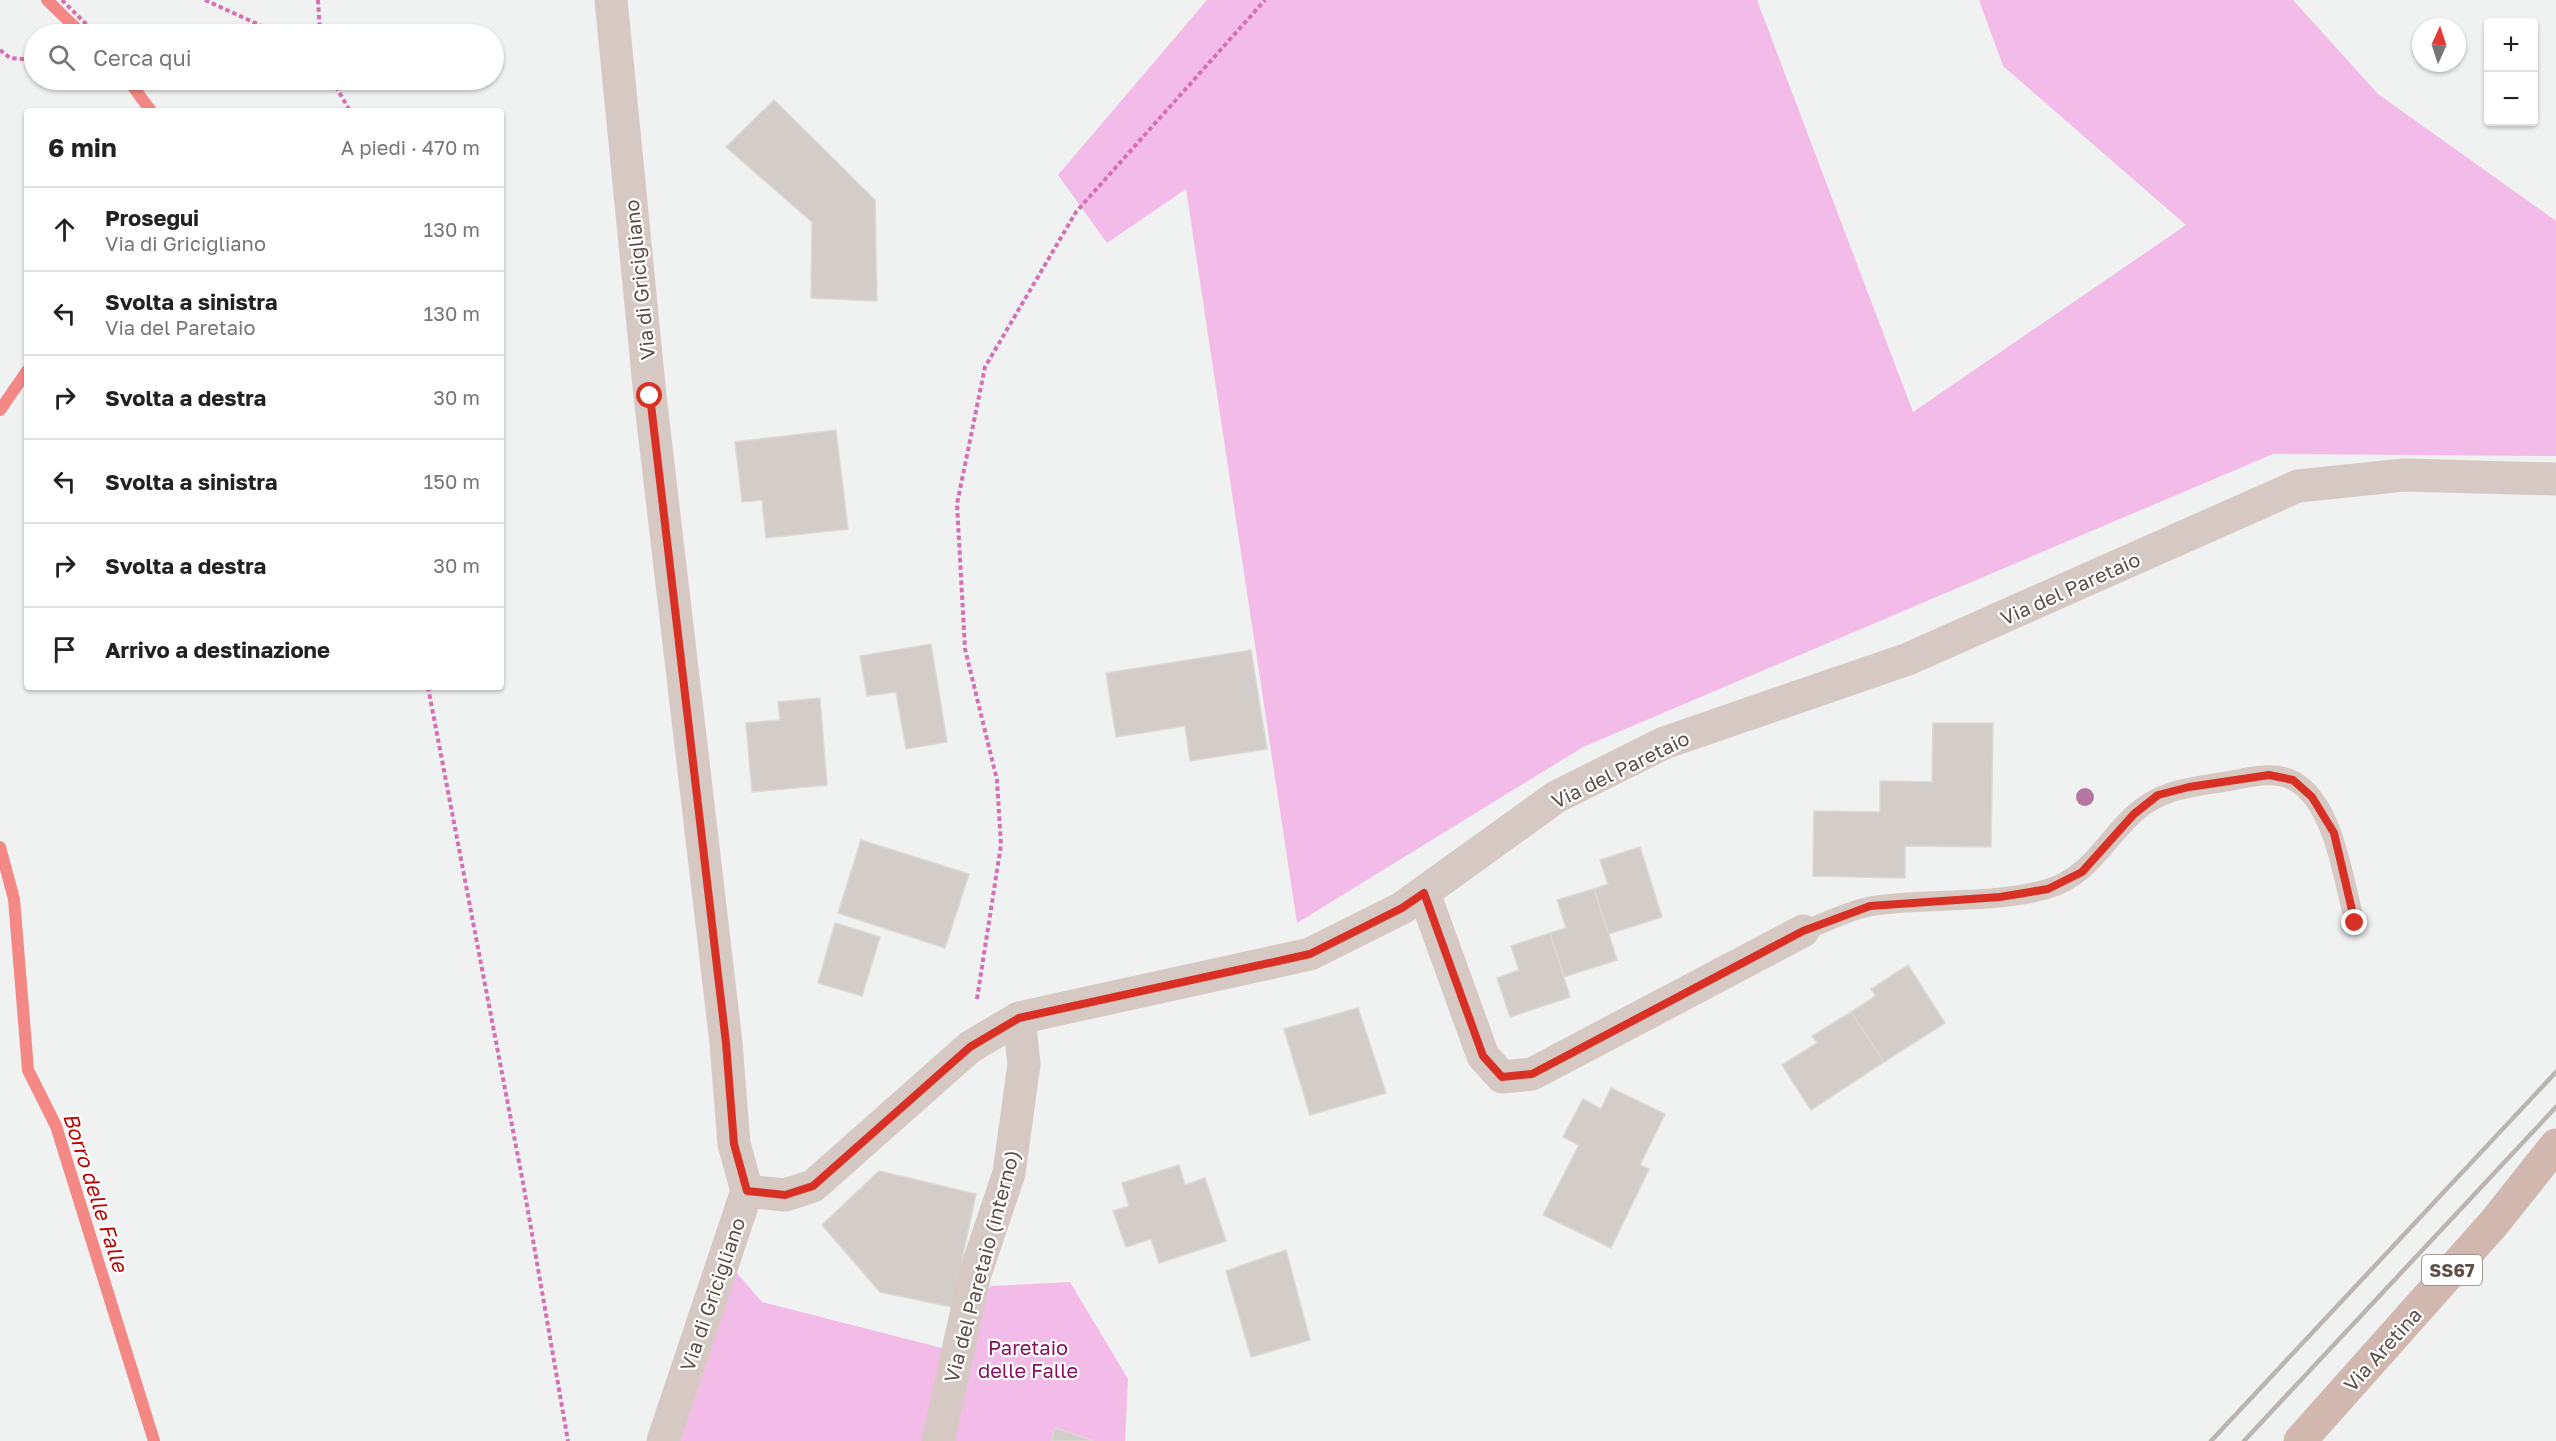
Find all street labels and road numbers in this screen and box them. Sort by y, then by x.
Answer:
street label: Via di Gricigliano [619,199,659,361]
street label: Via del Paretaio [1996,546,2144,630]
street label: Via del Paretaio [1547,725,1693,813]
street label: Via del Paretaio (interno) [938,1147,1024,1385]
street label: Via di Gricigliano [674,1214,750,1374]
road number: SS67 [2422,1255,2482,1285]
street label: Via Aretina [2338,1302,2426,1396]

